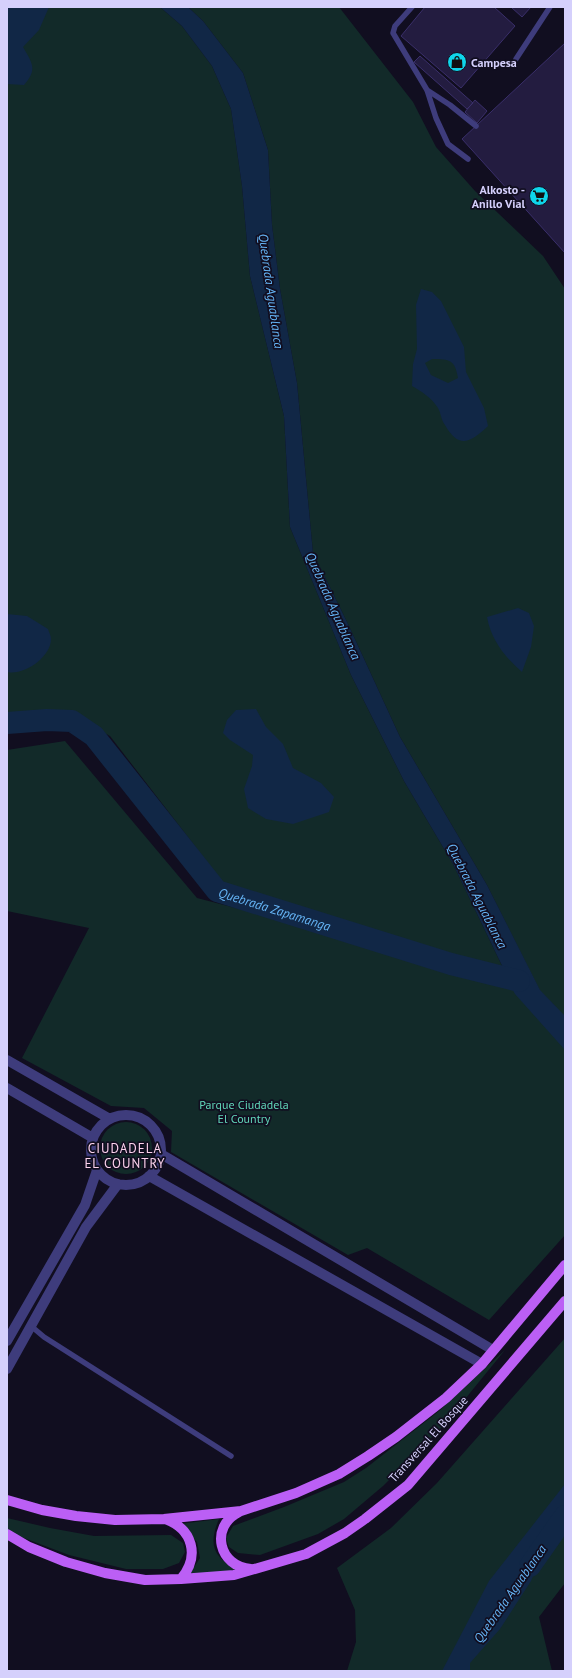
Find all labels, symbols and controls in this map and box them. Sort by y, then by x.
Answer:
shop icon: Campesa [446,51,468,73]
place label: Campesa [471,55,517,70]
place label: Alkosto - Anillo Vial [472,182,525,211]
supermarket icon: Alkosto - Anillo Vial [528,185,550,207]
water label: Quebrada Aguablanca [255,232,288,350]
water label: Quebrada Aguablanca [302,550,365,663]
water label: Quebrada Aguablanca [443,840,511,952]
water label: Quebrada Zapamanga [217,884,333,935]
park label: Parque Ciudadela El Country [199,1097,289,1126]
district label: CIUDADELA EL COUNTRY [84,1140,166,1172]
street label: Transversal El Bosque [385,1393,471,1485]
water label: Quebrada Aguablanca [470,1541,551,1646]

